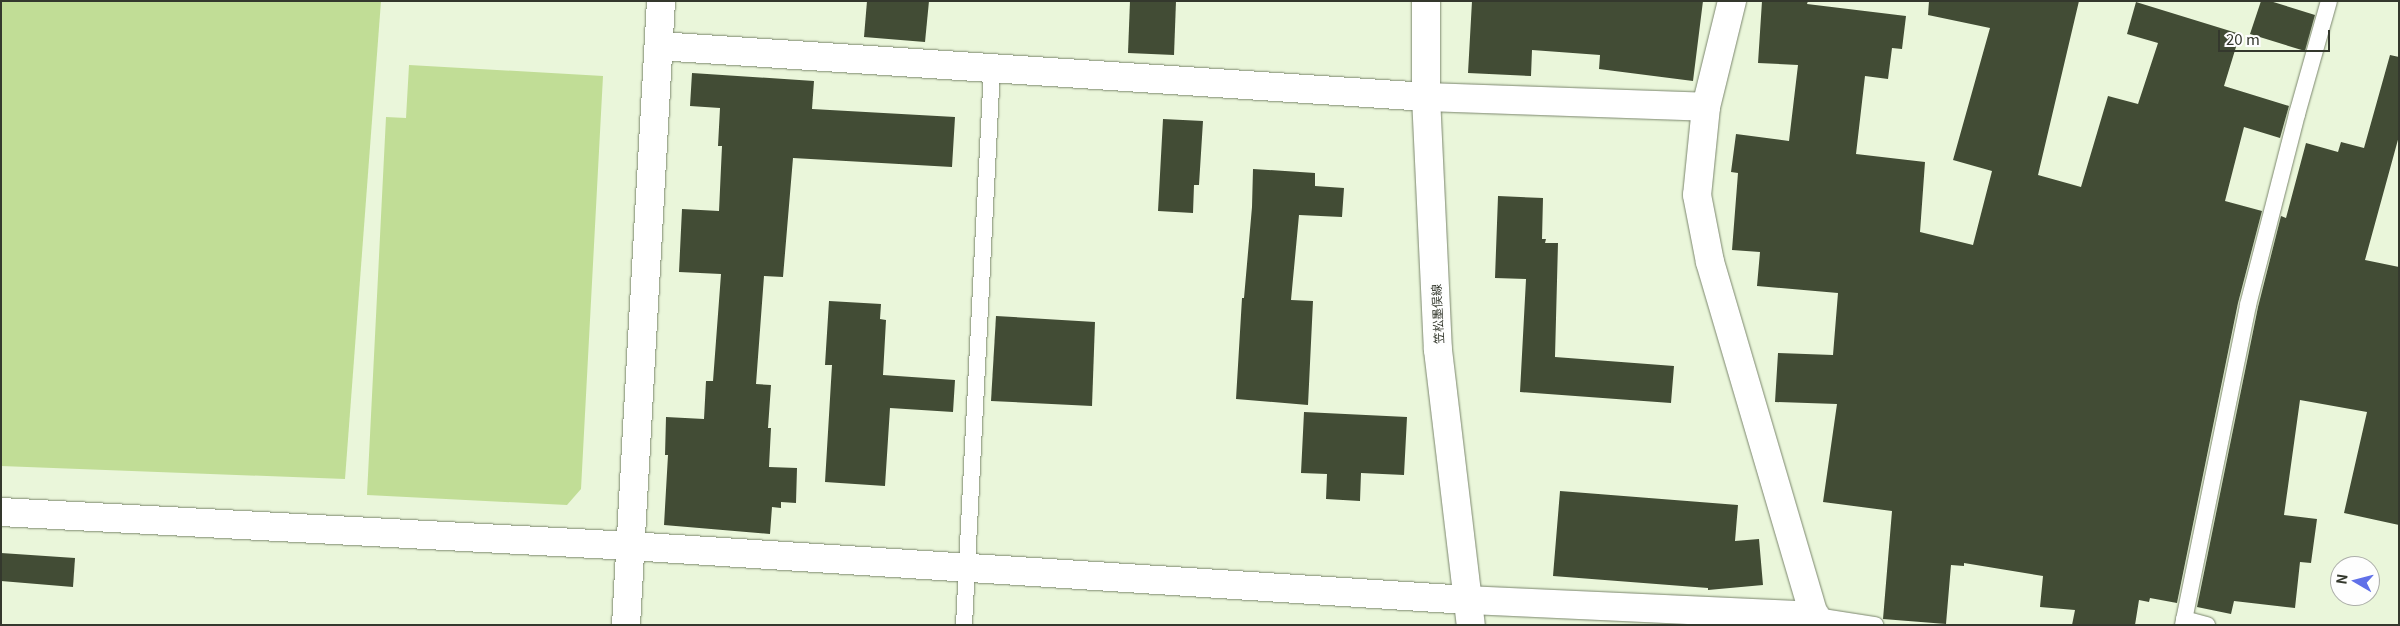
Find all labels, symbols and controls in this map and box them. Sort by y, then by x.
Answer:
scale bar [2220,20,2332,52]
text: 20 m [2226,28,2260,49]
street label: 笠松墨俣線 [1428,284,1446,344]
north arrow [2330,556,2380,606]
text: N [2331,572,2352,586]

